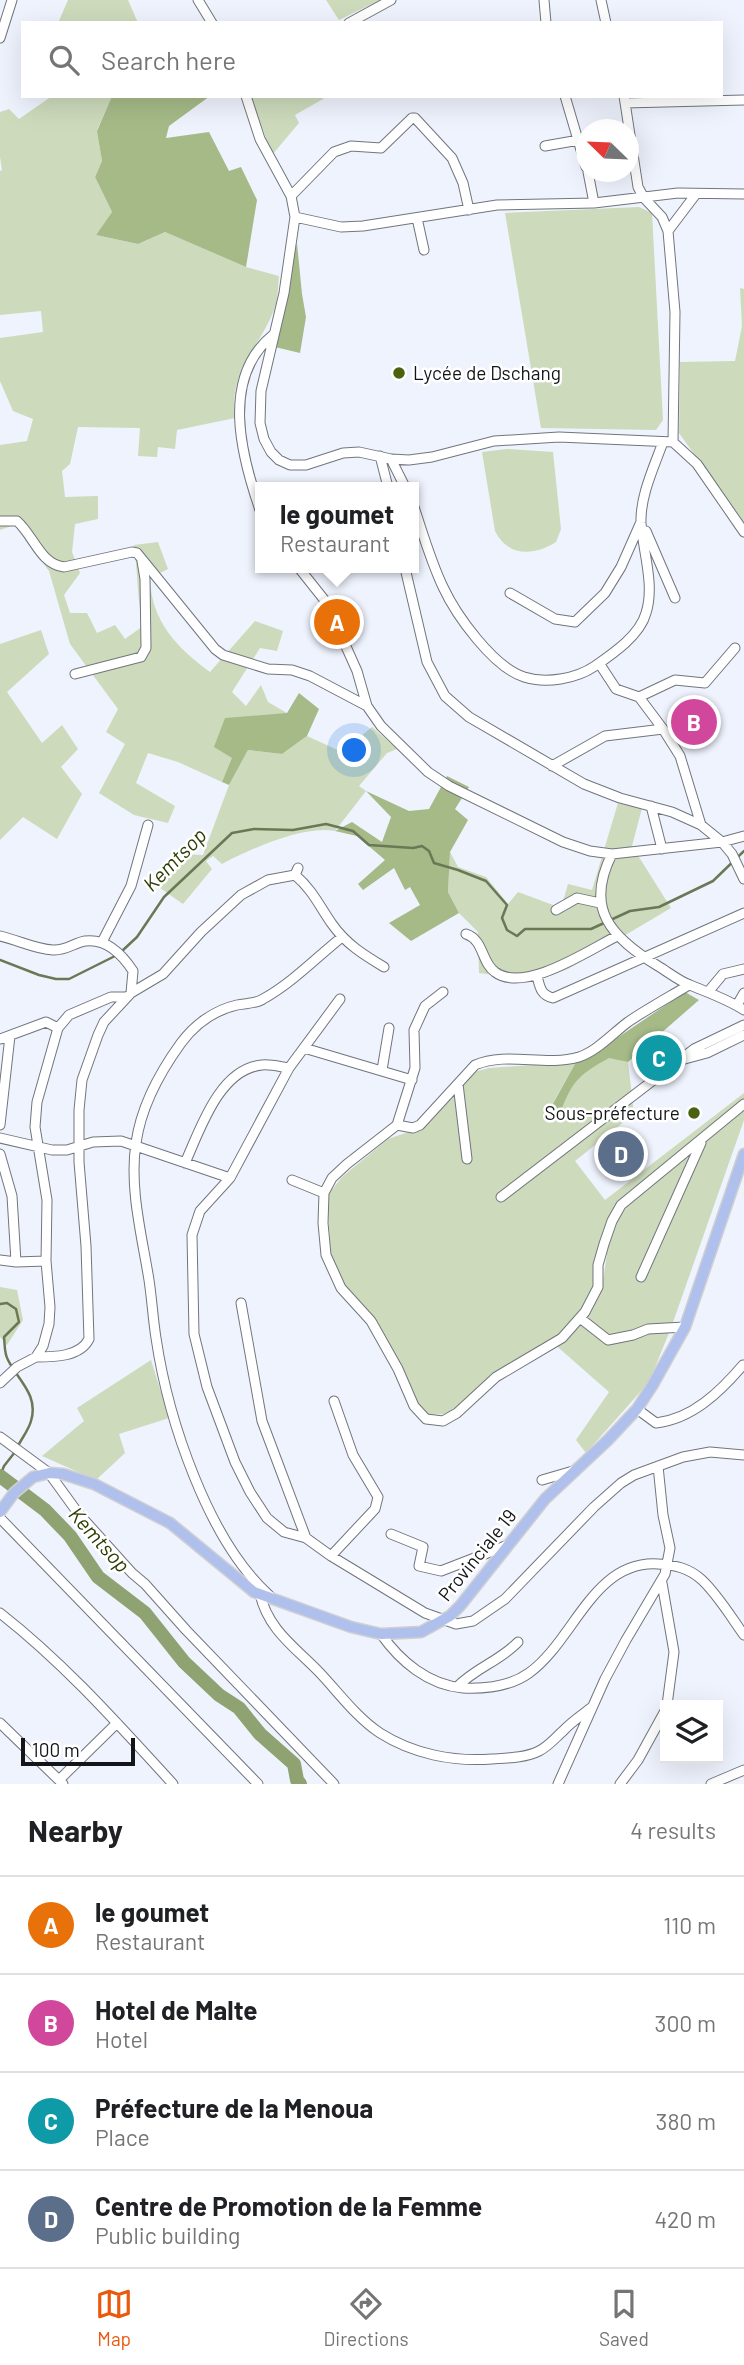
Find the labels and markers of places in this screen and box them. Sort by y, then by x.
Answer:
place label: Lycée de Dschang [413,361,561,384]
marker: Lycée de Dschang [391,365,407,381]
pin: A [314,596,360,648]
pin: B [671,696,717,748]
pin: C [636,1032,682,1084]
place label: Sous-préfecture [545,1101,680,1124]
marker: Sous-préfecture [686,1105,702,1121]
pin: D [598,1128,644,1180]

